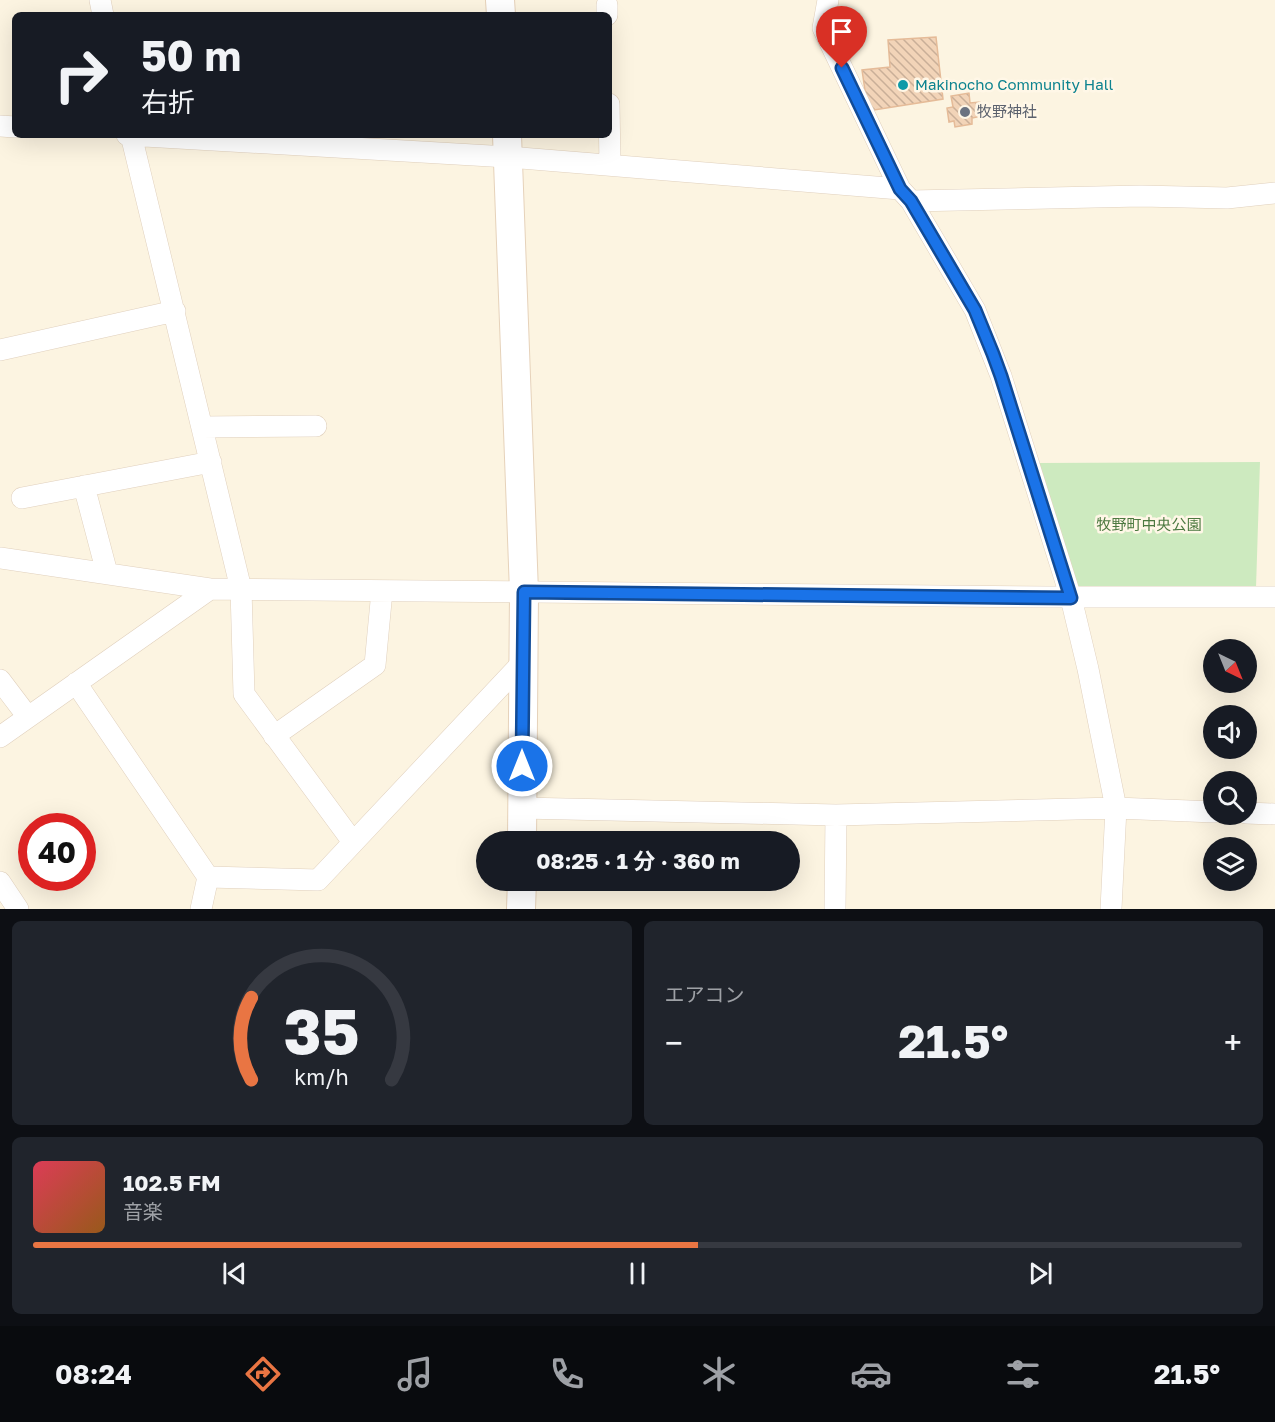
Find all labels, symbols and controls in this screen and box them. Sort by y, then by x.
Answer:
pin [816,6,867,68]
icon: arrive [825,15,858,48]
text: 50 m [141,30,241,80]
icon: right [42,36,120,114]
place label: Makinocho Community Hall [915,75,1113,93]
marker: Makinocho Community Hall [896,78,910,92]
text: 右折 [141,86,195,118]
place label: 牧野神社 [977,102,1037,120]
marker: 牧野神社 [958,105,972,119]
park label: 牧野町中央公園 [1096,515,1202,533]
north arrow [1203,639,1257,693]
map controls [1203,639,1257,891]
button: sound [1203,705,1257,759]
position arrow [490,734,554,798]
button: search [1203,771,1257,825]
speed limit sign: 40 [18,813,96,891]
button: layers [1203,837,1257,891]
text: 08:25 · 1 分 · 360 m [536,847,740,874]
text: エアコン [665,982,745,1006]
text: 35 [284,993,360,1068]
text: 21.5° [898,1014,1008,1068]
text: − [665,1023,683,1062]
text: + [1224,1023,1242,1062]
text: km/h [294,1064,349,1090]
text: 102.5 FM [123,1169,221,1196]
text: 音楽 [123,1199,163,1223]
icon: previous [218,1257,251,1290]
icon: pause [621,1257,654,1290]
icon: next [1024,1257,1057,1290]
icon: directions [242,1353,284,1395]
icon: music [394,1353,436,1395]
icon: phone [546,1353,588,1395]
icon: climate [698,1353,740,1395]
icon: car [850,1353,892,1395]
icon: filters [1002,1353,1044,1395]
text: 08:24 [55,1358,132,1390]
text: 21.5° [1154,1358,1220,1390]

